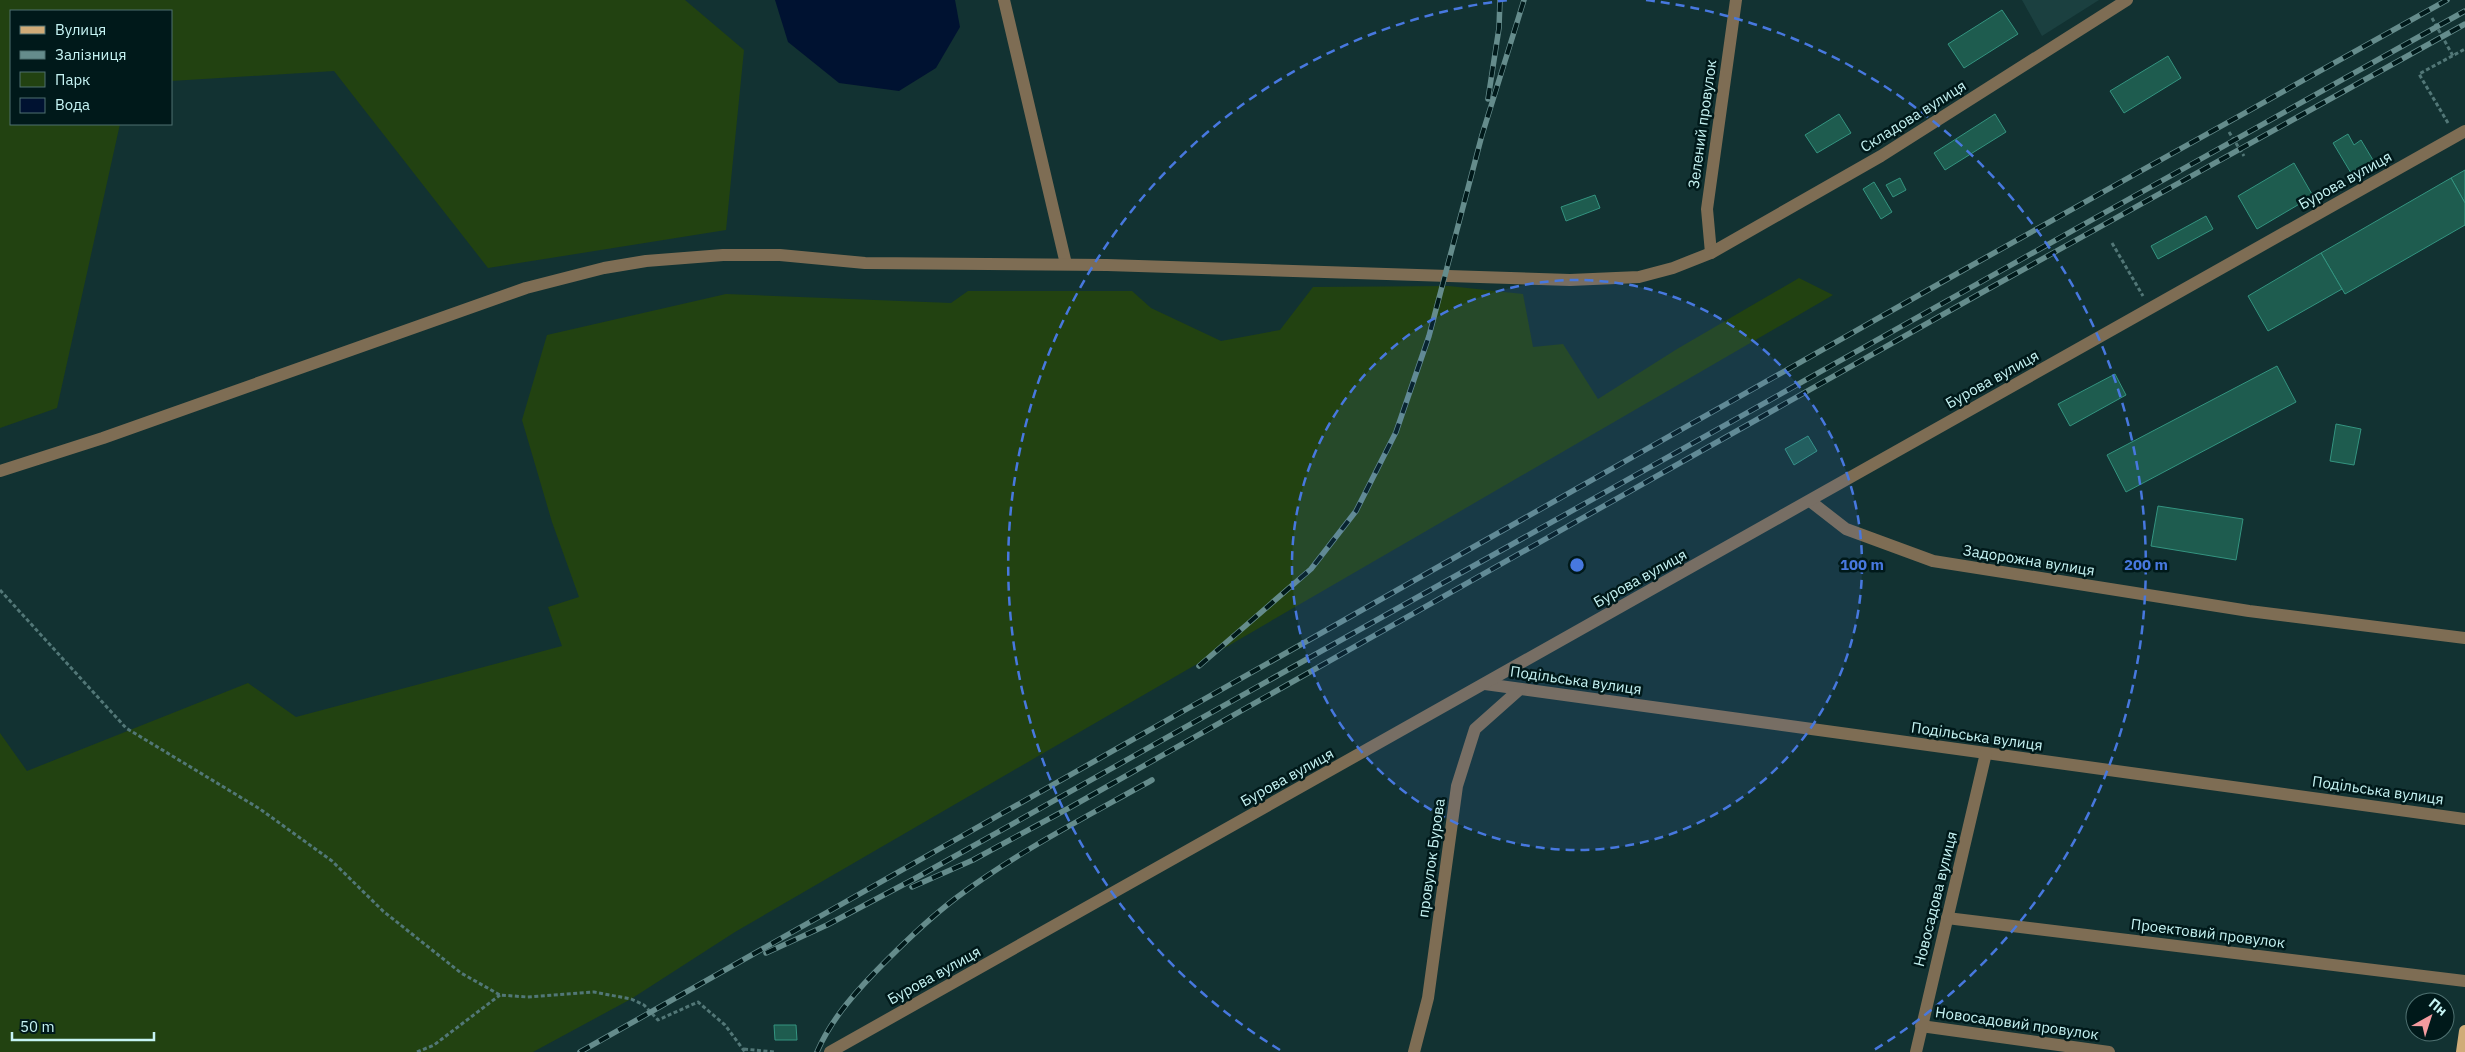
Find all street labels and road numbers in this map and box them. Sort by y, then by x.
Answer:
street label: Зелений провулок [1684,58,1720,190]
street label: Складова вулиця [1856,76,1970,156]
street label: Бурова вулиця [2295,147,2395,213]
street label: Бурова вулиця [1942,346,2042,412]
street label: Задорожна вулиця [1962,540,2096,580]
street label: Бурова вулиця [1590,545,1690,611]
street label: Подільська вулиця [1509,661,1643,699]
street label: Подільська вулиця [1910,717,2044,755]
street label: Бурова вулиця [1237,744,1337,810]
street label: Подільська вулиця [2311,771,2445,809]
street label: провулок Бурова [1413,797,1449,919]
street label: Новосадова вулиця [1909,829,1961,969]
street label: Проектовий провулок [2130,914,2286,952]
street label: Бурова вулиця [884,942,984,1008]
street label: Новосадовий провулок [1934,1002,2100,1044]

